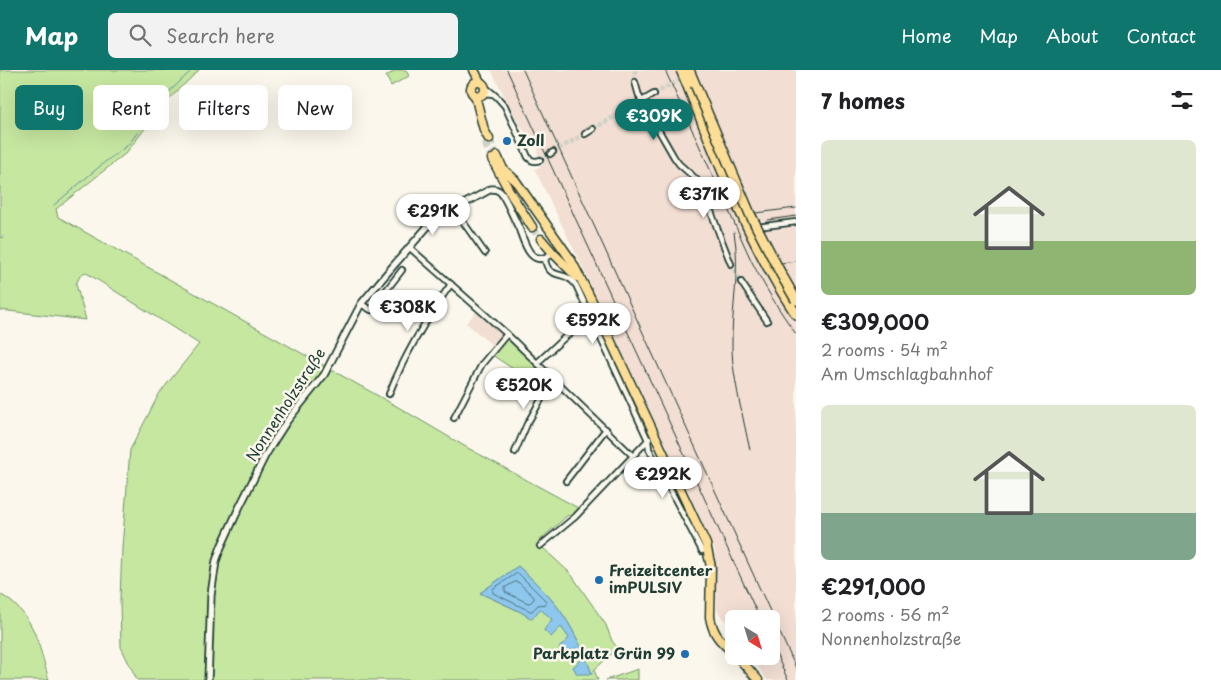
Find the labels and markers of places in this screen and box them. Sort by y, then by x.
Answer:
pin: €309K [619,98,689,141]
place label: Zoll [517,128,544,151]
marker: Zoll [501,135,513,147]
pin: €371K [669,176,739,219]
pin: €291K [398,194,468,236]
pin: €308K [373,290,443,332]
pin: €592K [558,302,628,345]
pin: €520K [489,368,559,410]
pin: €292K [628,456,698,499]
place label: Freizeitcenter imPULSIV [609,558,713,598]
marker: Freizeitcenter imPULSIV [593,574,605,586]
place label: Parkplatz Grün 99 [533,641,675,664]
marker: Parkplatz Grün 99 [679,648,691,660]

